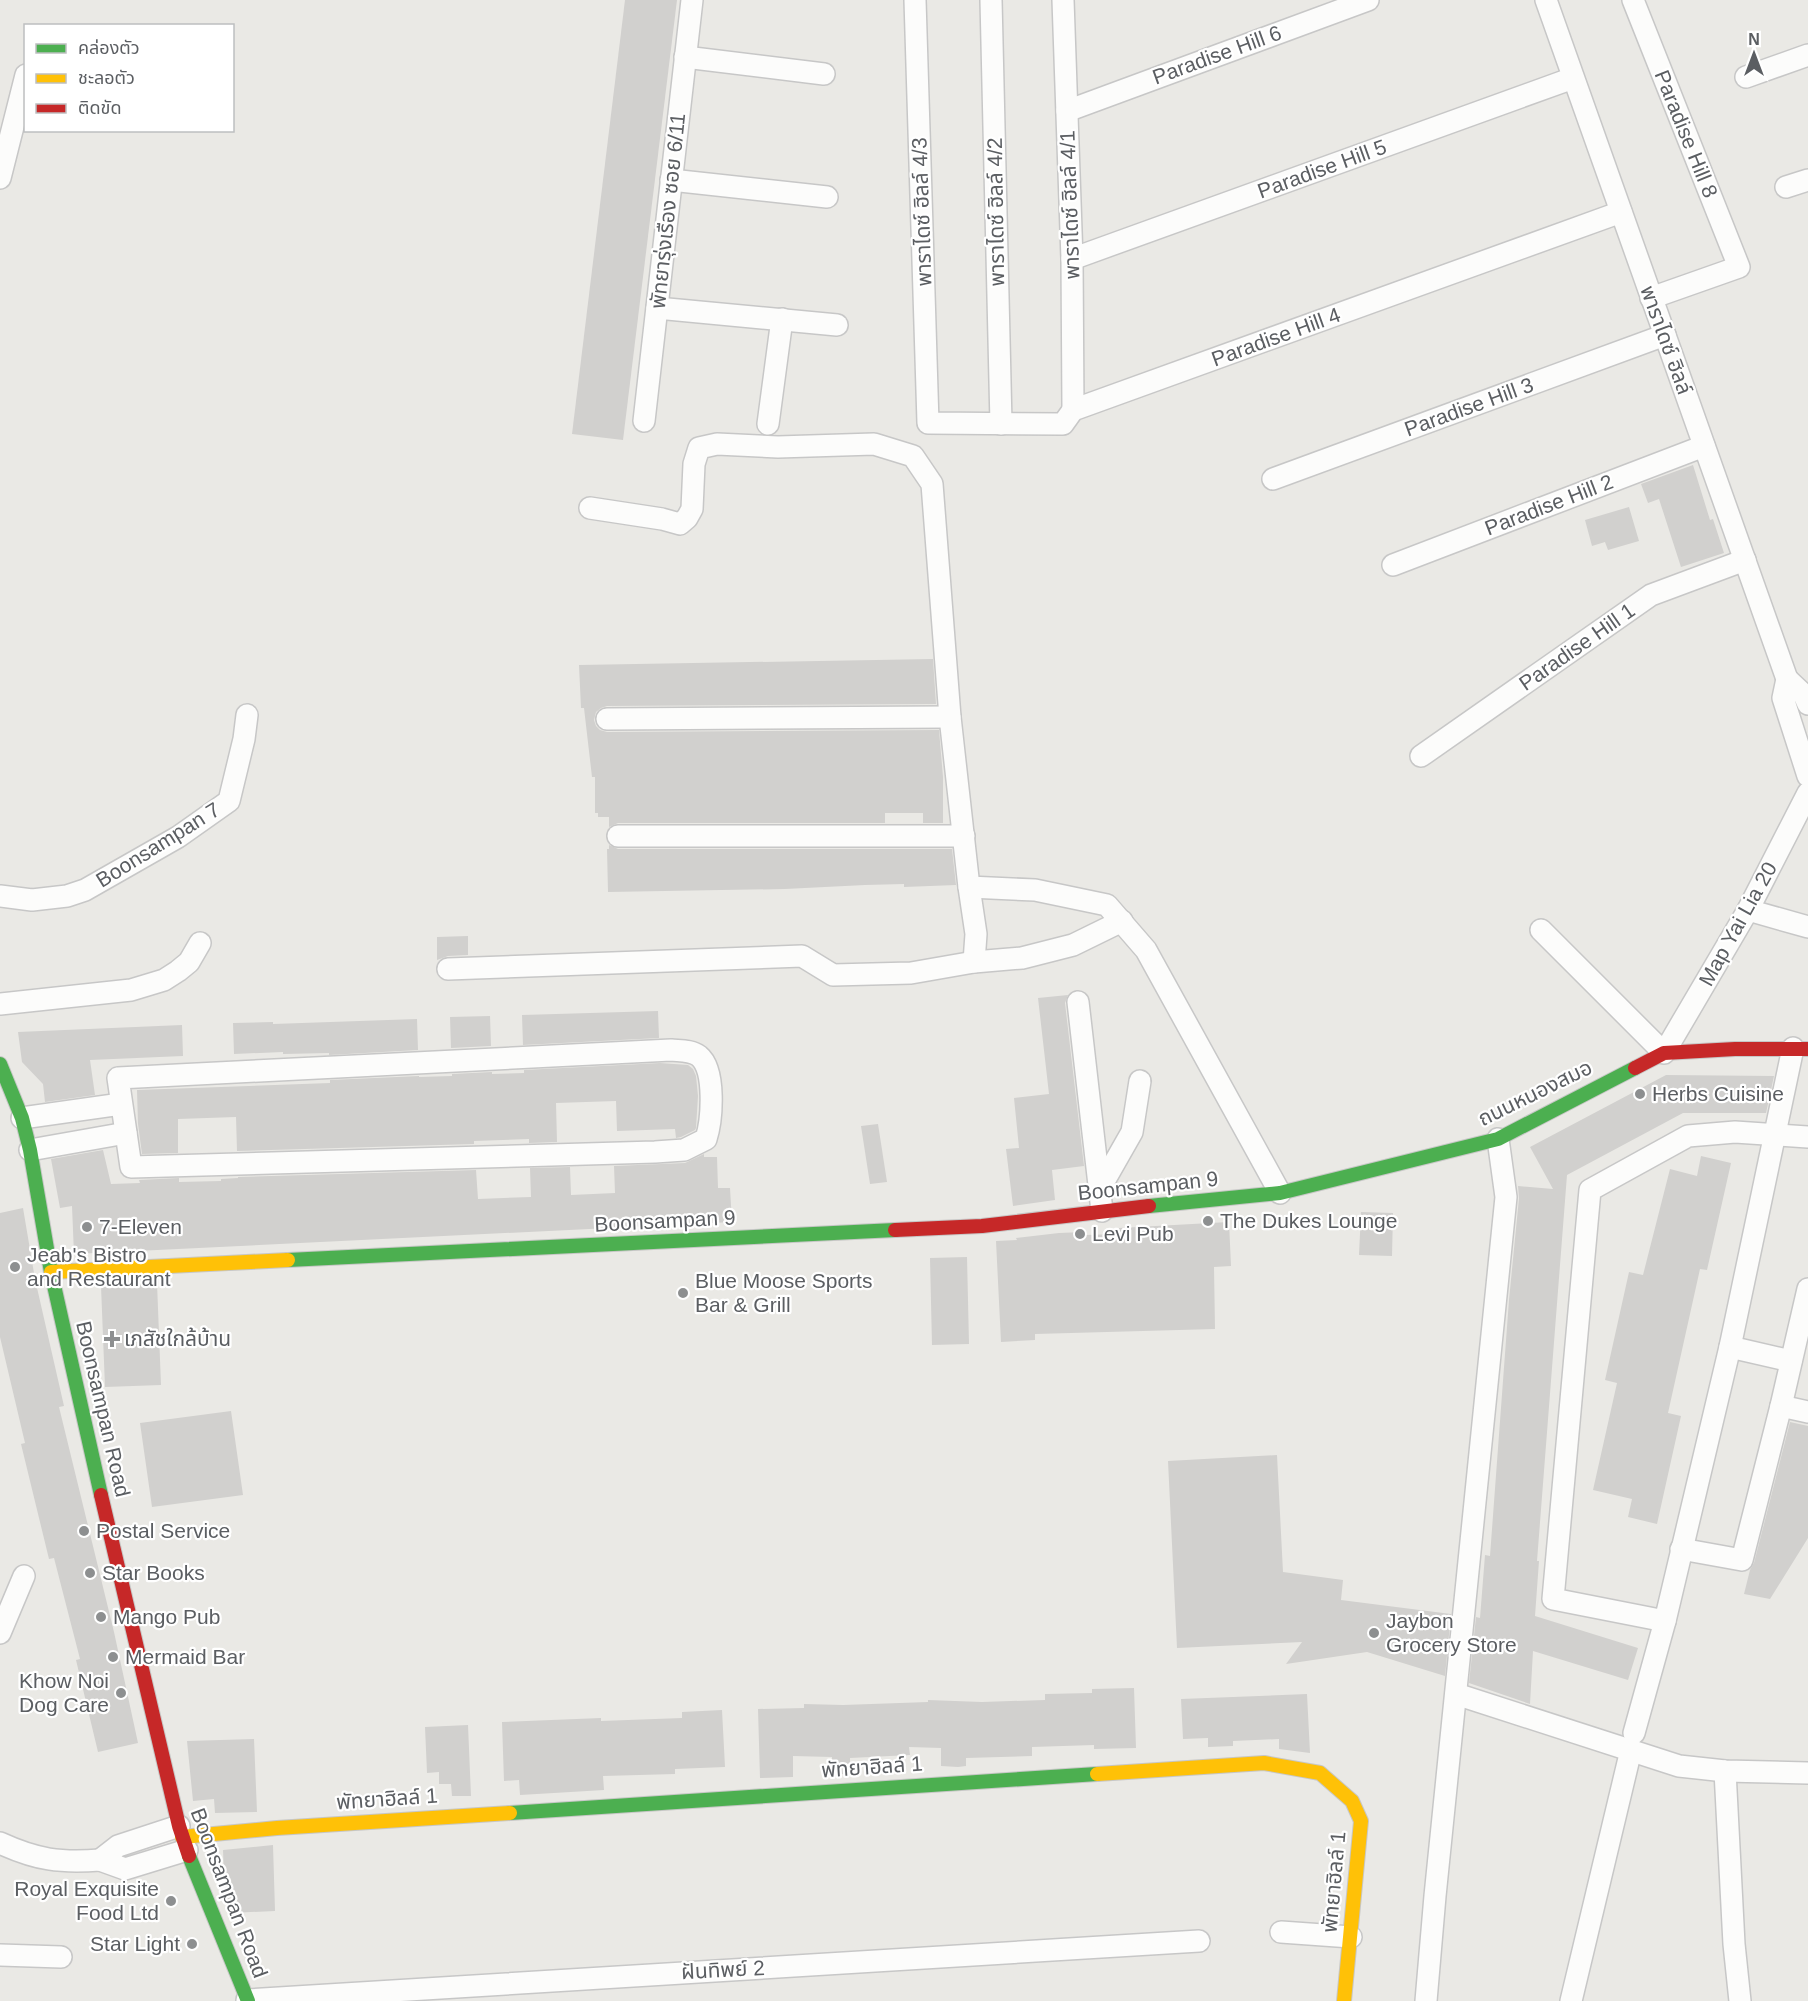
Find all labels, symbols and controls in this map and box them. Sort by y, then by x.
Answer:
street label: Paradise Hill 6 [1149,21,1284,88]
legend [24,24,234,132]
north arrow [1724,24,1784,84]
text: N [1748,31,1760,48]
text: คล่องตัว [78,38,140,58]
street label: Paradise Hill 8 [1650,67,1722,201]
text: ชะลอตัว [78,68,135,88]
text: ติดขัด [78,98,121,118]
street label: พัทยารุ่งเรือง ซอย 6/11 [646,112,691,310]
street label: พาราไดซ์ ฮิลล์ 4/1 [1055,130,1084,280]
street label: Paradise Hill 5 [1254,135,1389,202]
street label: พาราไดซ์ ฮิลล์ 4/3 [907,137,936,287]
street label: พาราไดซ์ ฮิลล์ 4/2 [983,137,1008,287]
street label: พาราไดซ์ ฮิลล์ [1636,282,1697,397]
street label: Paradise Hill 4 [1208,302,1344,370]
street label: Paradise Hill 3 [1401,373,1536,440]
street label: Paradise Hill 2 [1481,470,1616,540]
street label: Paradise Hill 1 [1515,598,1639,695]
street label: Boonsampan 7 [92,797,224,892]
street label: Map Yai Lia 20 [1694,858,1781,990]
street label: ถนนหนองสมอ [1474,1055,1595,1130]
place label: Herbs Cuisine [1652,1082,1784,1105]
marker: Herbs Cuisine [1633,1087,1647,1101]
street label: Boonsampan 9 [1076,1167,1219,1204]
street label: Boonsampan 9 [594,1205,736,1236]
place label: The Dukes Lounge [1220,1209,1397,1232]
marker: The Dukes Lounge [1201,1214,1215,1228]
place label: 7-Eleven [99,1215,182,1238]
marker: 7-Eleven [80,1220,94,1234]
place label: Levi Pub [1092,1222,1174,1245]
marker: Levi Pub [1073,1227,1087,1241]
place label: Jeab's Bistro and Restaurant [27,1243,171,1290]
marker: Jeab's Bistro and Restaurant [8,1260,22,1274]
place label: Blue Moose Sports Bar & Grill [695,1269,872,1316]
marker: Blue Moose Sports Bar & Grill [676,1286,690,1300]
street label: Boonsampan Road [72,1319,135,1499]
place label: เภสัชใกล้บ้าน [124,1327,231,1350]
marker: เภสัชใกล้บ้าน [105,1332,119,1346]
place label: Postal Service [96,1519,230,1542]
marker: Postal Service [77,1524,91,1538]
place label: Star Books [102,1561,205,1584]
marker: Star Books [83,1566,97,1580]
place label: Mango Pub [113,1605,220,1628]
place label: Jaybon Grocery Store [1386,1609,1517,1656]
marker: Mango Pub [94,1610,108,1624]
marker: Jaybon Grocery Store [1367,1626,1381,1640]
place label: Mermaid Bar [125,1645,245,1668]
marker: Mermaid Bar [106,1650,120,1664]
place label: Khow Noi Dog Care [19,1669,109,1716]
marker: Khow Noi Dog Care [114,1686,128,1700]
street label: พัทยาฮิลล์ 1 [820,1751,923,1782]
street label: พัทยาฮิลล์ 1 [335,1783,438,1814]
street label: Boonsampan Road [187,1805,272,1981]
street label: พัทยาฮิลล์ 1 [1318,1830,1349,1934]
place label: Royal Exquisite Food Ltd [14,1877,159,1924]
marker: Royal Exquisite Food Ltd [164,1894,178,1908]
place label: Star Light [90,1932,180,1955]
marker: Star Light [185,1937,199,1951]
street label: ฝันทิพย์ 2 [680,1956,765,1983]

